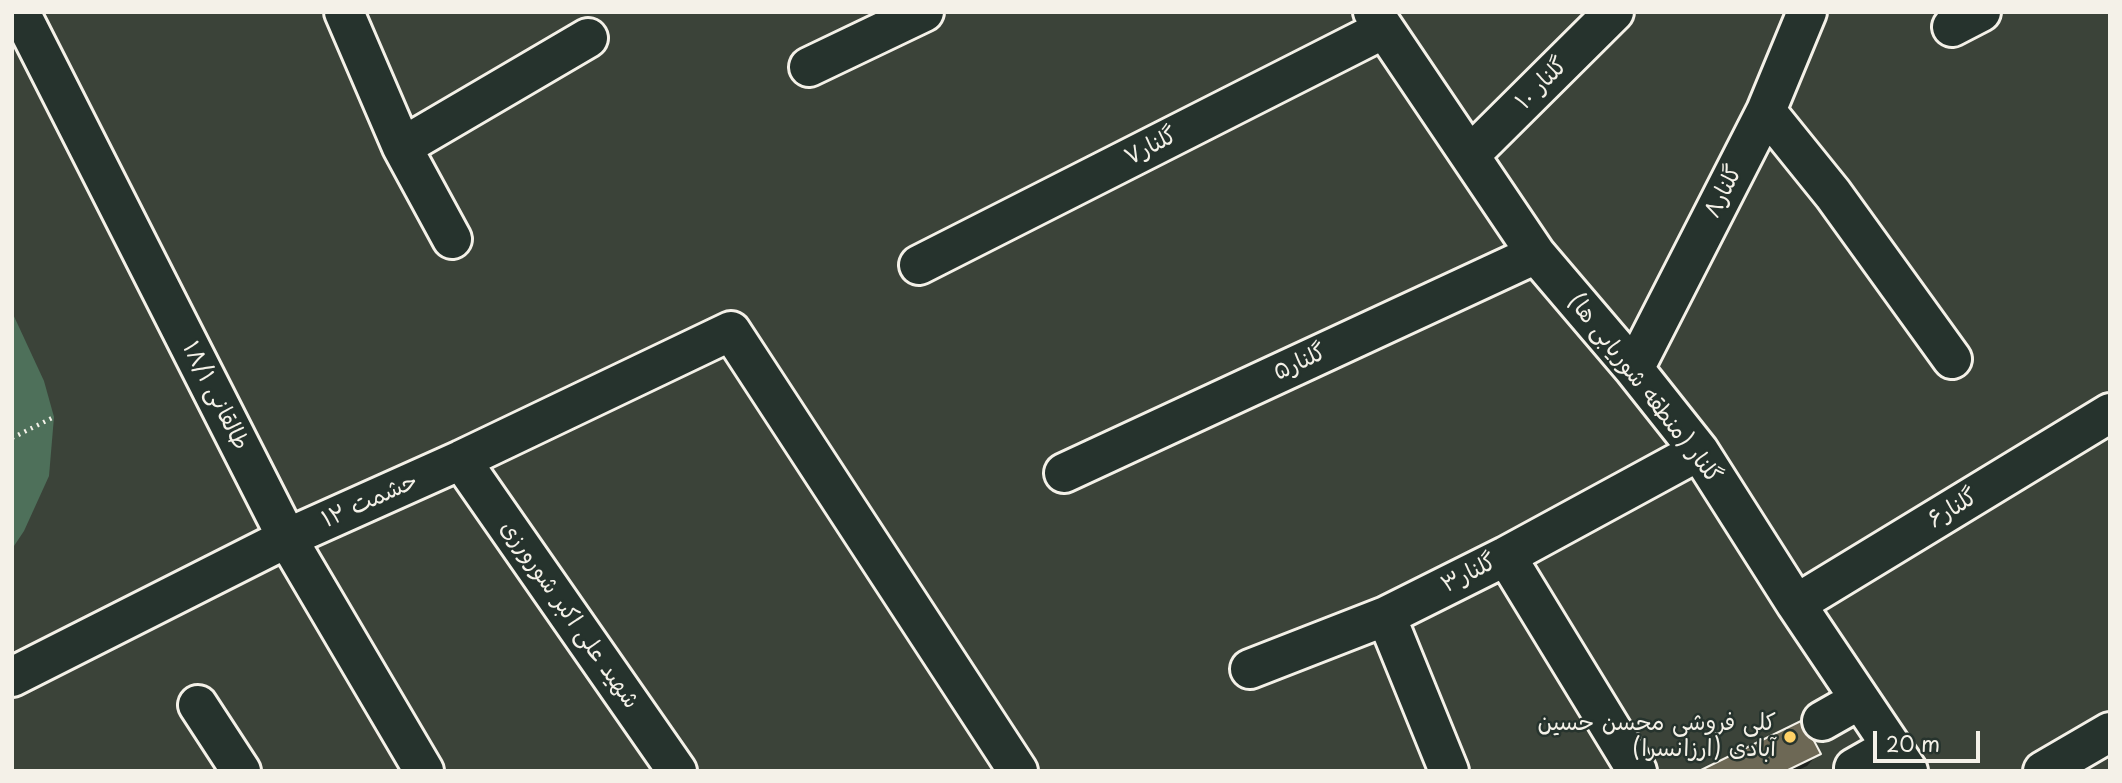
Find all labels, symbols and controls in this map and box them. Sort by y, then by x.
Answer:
street label: گلنار ۱۰ [1510,52,1574,116]
street label: گلنار۷ [1120,122,1182,172]
street label: گلنار۸ [1699,161,1749,223]
street label: گلنار (منطقه شوریابی ها) [1561,289,1727,489]
street label: طالقانی ۱۸/۱ [176,337,254,455]
street label: گلنار۵ [1269,339,1331,387]
street label: حشمت ۱۲ [318,468,422,534]
street label: گلنار۶ [1923,484,1983,534]
street label: شهید علی اکبر شورورزی [494,516,644,714]
street label: گلنار۳ [1437,549,1501,599]
place label: کلی فروشی محسن حسین آبادی (ارزانسرا) [1537,710,1776,764]
scale bar [1877,716,1984,760]
text: 20 m [1886,727,1940,759]
marker: کلی فروشی محسن حسین آبادی (ارزانسرا) [1782,729,1798,745]

